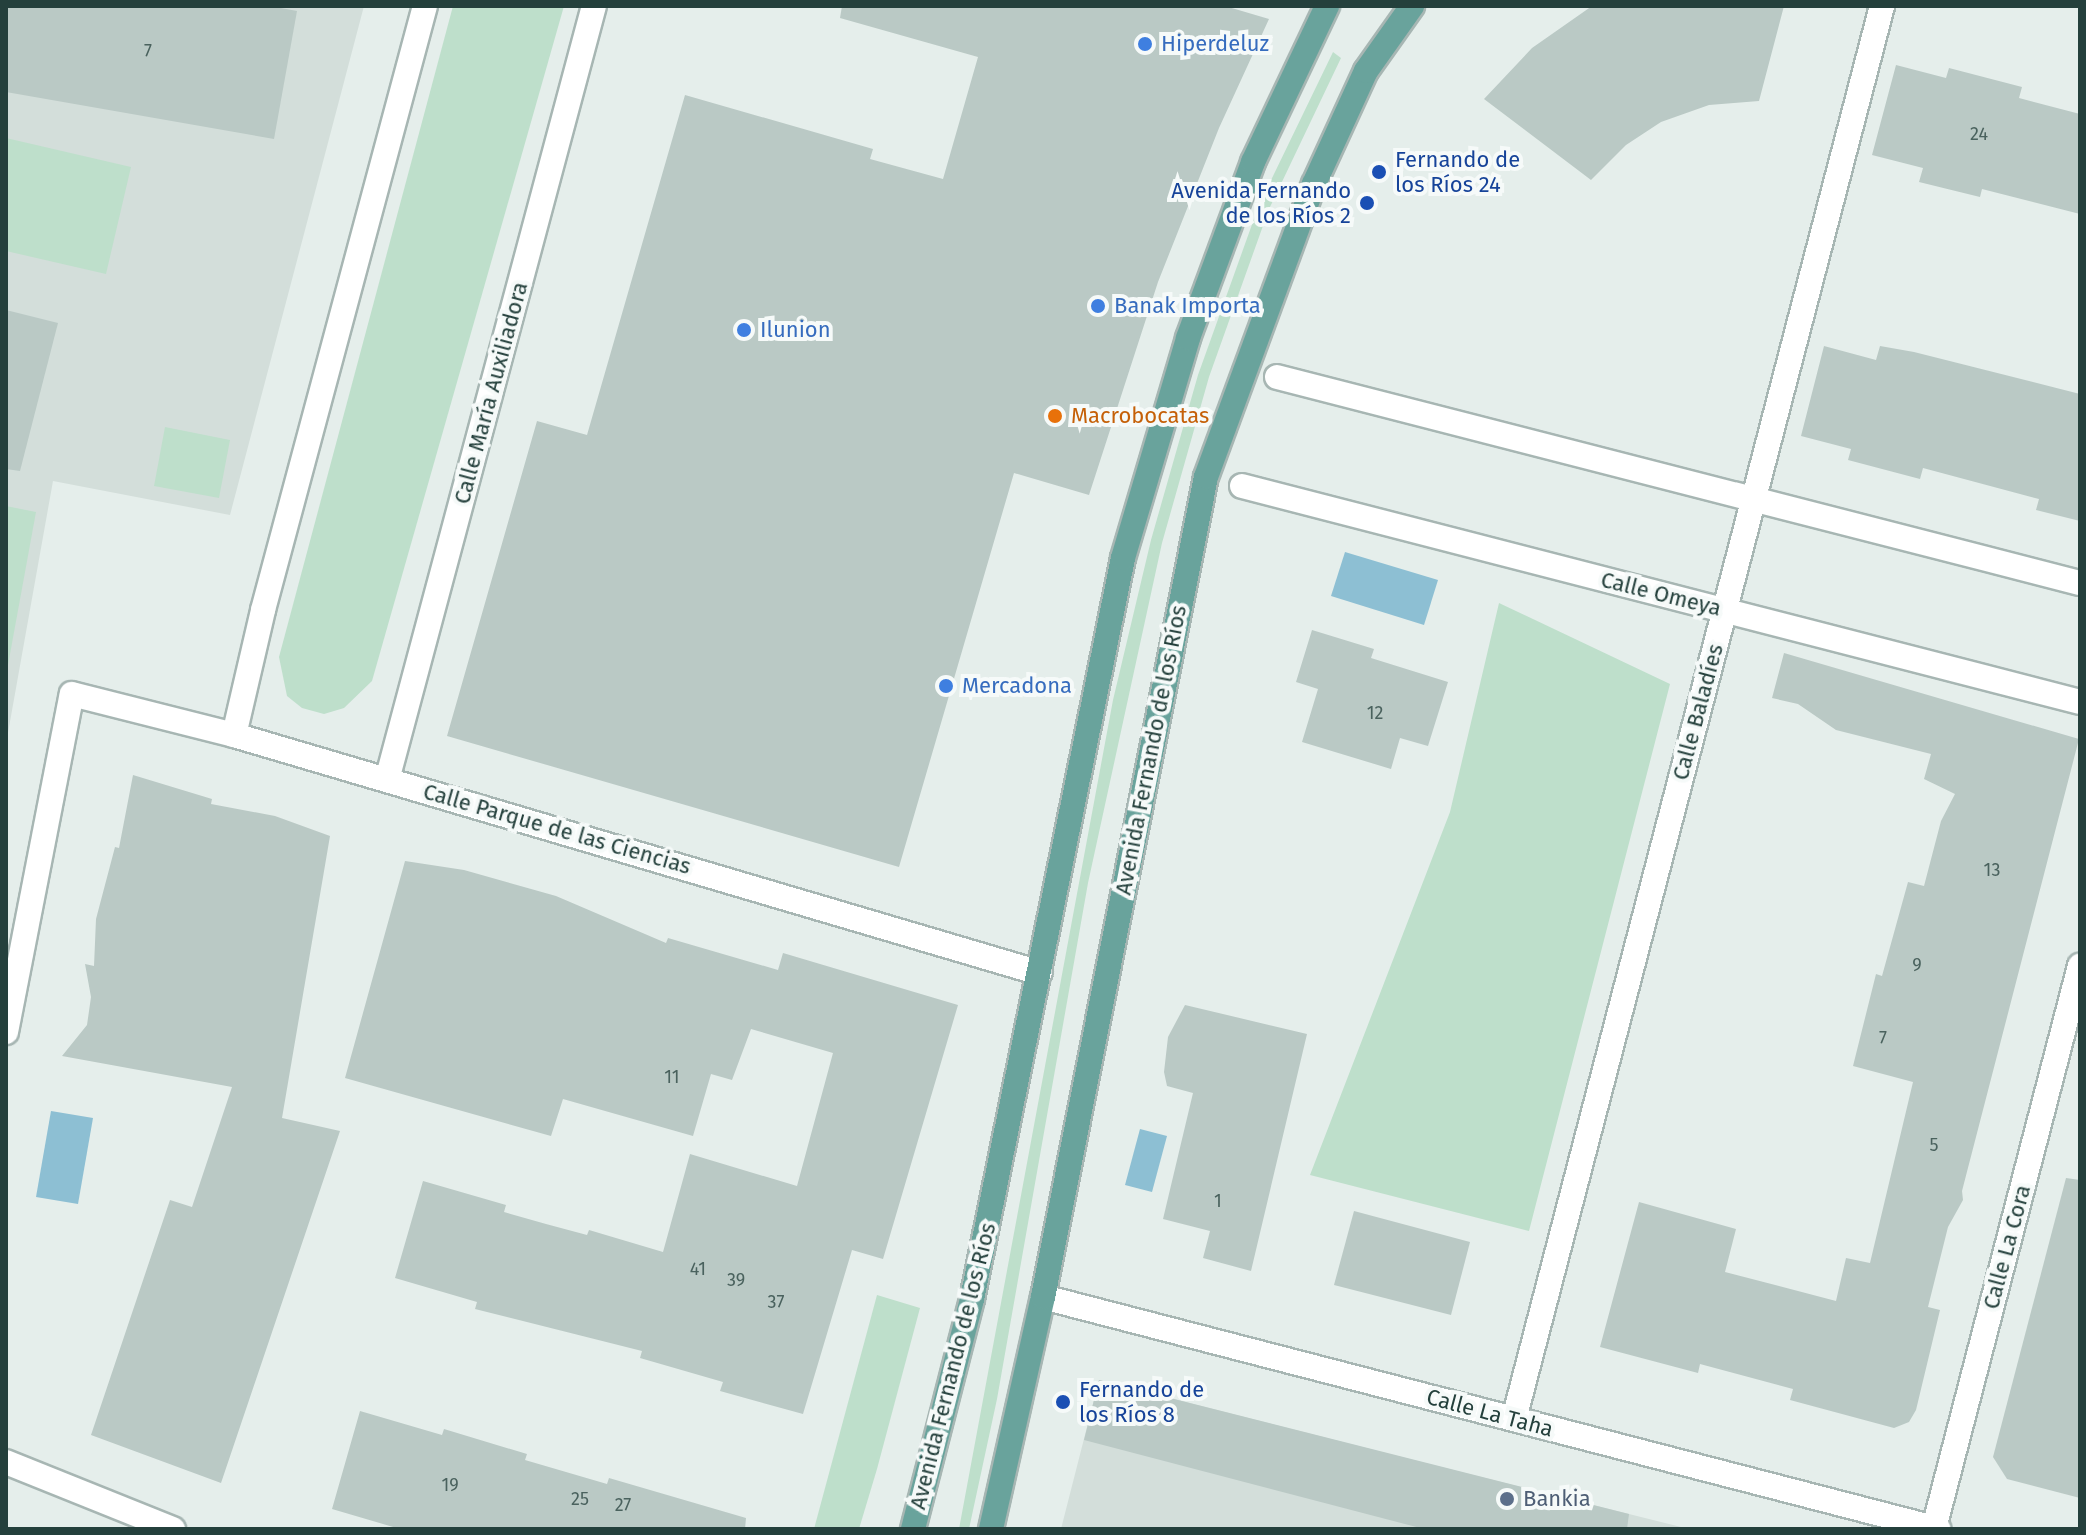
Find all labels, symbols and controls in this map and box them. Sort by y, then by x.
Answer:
place label: Hiperdeluz [1161,31,1269,57]
marker: Hiperdeluz [1136,35,1154,53]
house number: 7 [144,40,152,62]
house number: 24 [1970,123,1988,145]
place label: Fernando de los Ríos 24 [1395,146,1520,198]
marker: Fernando de los Ríos 24 [1370,163,1388,181]
place label: Avenida Fernando de los Ríos 2 [1171,177,1351,228]
marker: Avenida Fernando de los Ríos 2 [1358,194,1376,212]
street label: Calle María Auxiliadora [449,279,533,507]
place label: Banak Importa [1114,293,1261,319]
marker: Banak Importa [1089,297,1107,315]
place label: Ilunion [760,317,831,343]
marker: Ilunion [735,321,753,339]
place label: Macrobocatas [1071,403,1209,429]
marker: Macrobocatas [1046,407,1064,425]
street label: Calle Omeya [1598,566,1724,622]
street label: Avenida Fernando de los Ríos [1110,603,1192,897]
street label: Calle Baladíes [1667,641,1729,783]
place label: Mercadona [962,673,1072,699]
marker: Mercadona [937,677,955,695]
house number: 12 [1367,702,1383,724]
street label: Calle Parque de las Ciencias [420,778,694,880]
house number: 13 [1984,859,2000,881]
house number: 9 [1912,954,1922,976]
house number: 7 [1879,1027,1887,1049]
house number: 11 [664,1066,680,1088]
house number: 5 [1929,1134,1939,1156]
street label: Calle La Cora [1978,1182,2036,1312]
house number: 1 [1214,1190,1222,1212]
street label: Avenida Fernando de los Ríos [905,1220,1001,1512]
house number: 41 [690,1258,706,1280]
house number: 39 [727,1269,745,1291]
house number: 37 [768,1291,784,1313]
place label: Fernando de los Ríos 8 [1079,1376,1204,1428]
street label: Calle La Taha [1424,1383,1556,1443]
marker: Fernando de los Ríos 8 [1054,1393,1072,1411]
house number: 19 [441,1474,459,1496]
place label: Bankia [1523,1486,1591,1512]
house number: 25 [571,1488,589,1510]
marker: Bankia [1498,1490,1516,1508]
house number: 27 [615,1494,631,1516]

